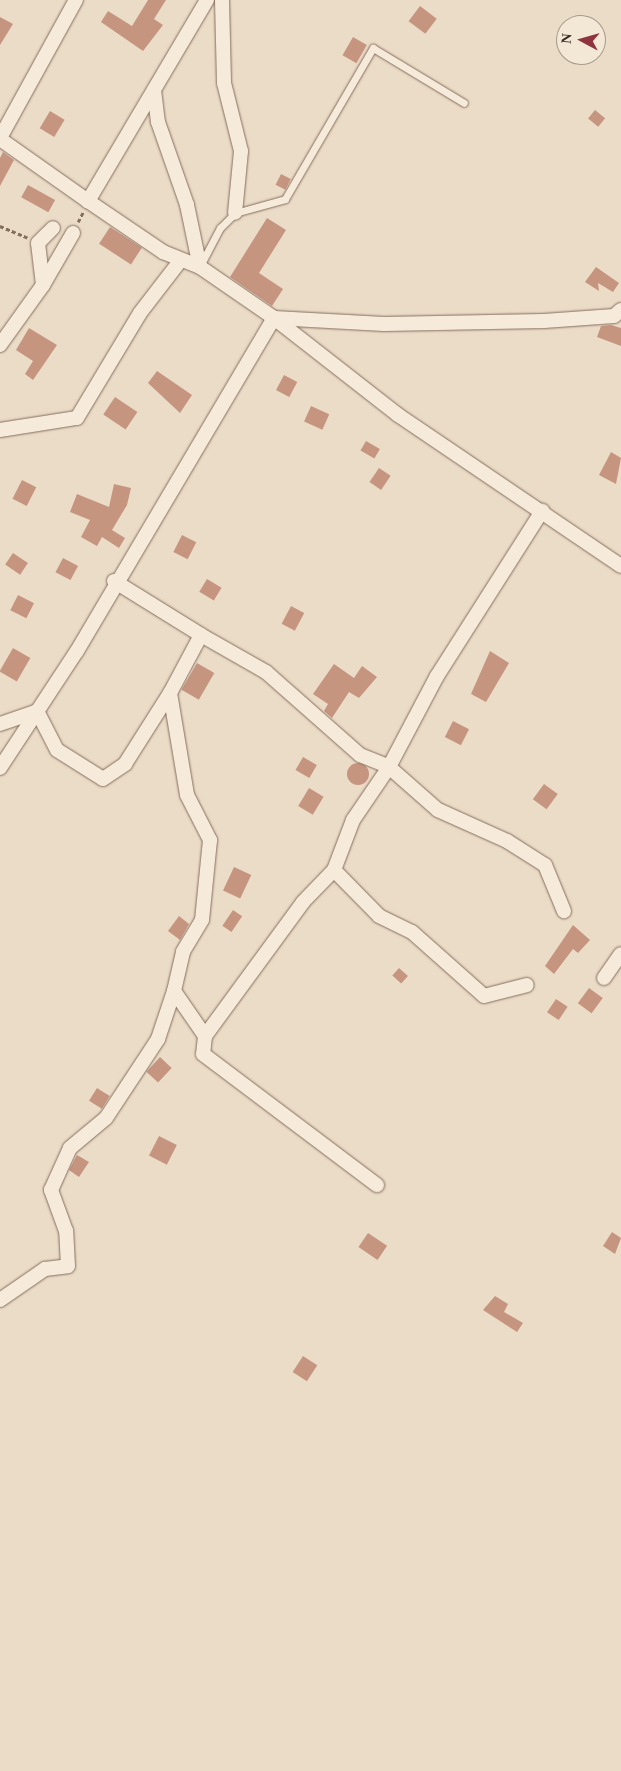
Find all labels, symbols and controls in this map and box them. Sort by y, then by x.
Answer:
north arrow [556,15,606,65]
text: N [559,33,575,44]

